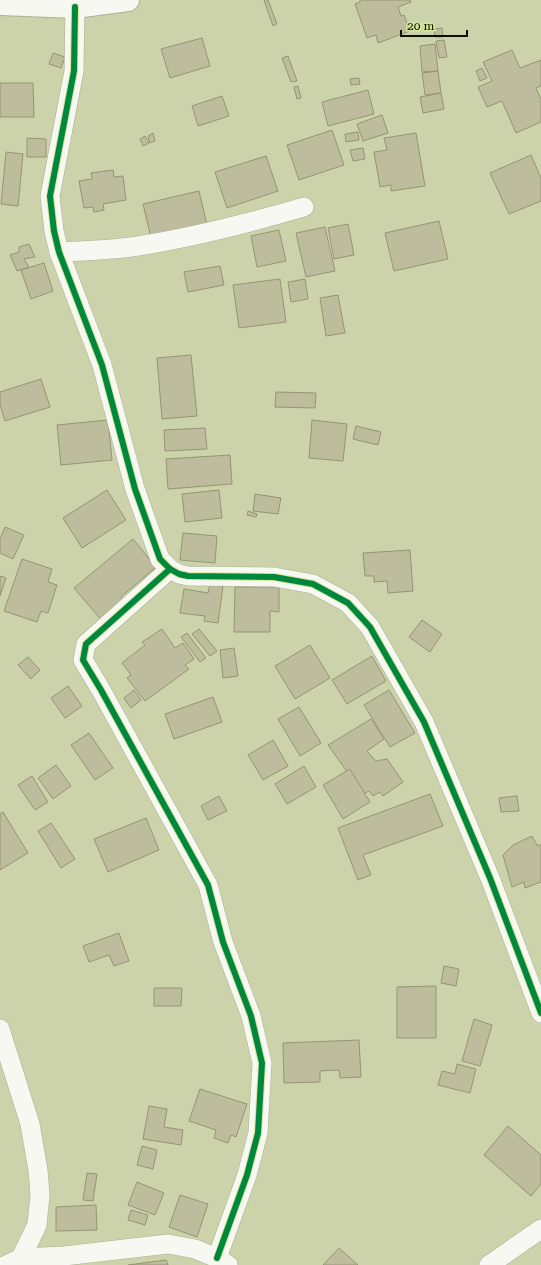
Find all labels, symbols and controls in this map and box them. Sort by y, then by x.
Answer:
scale bar [401,12,467,38]
text: 20 m [407,19,434,33]

